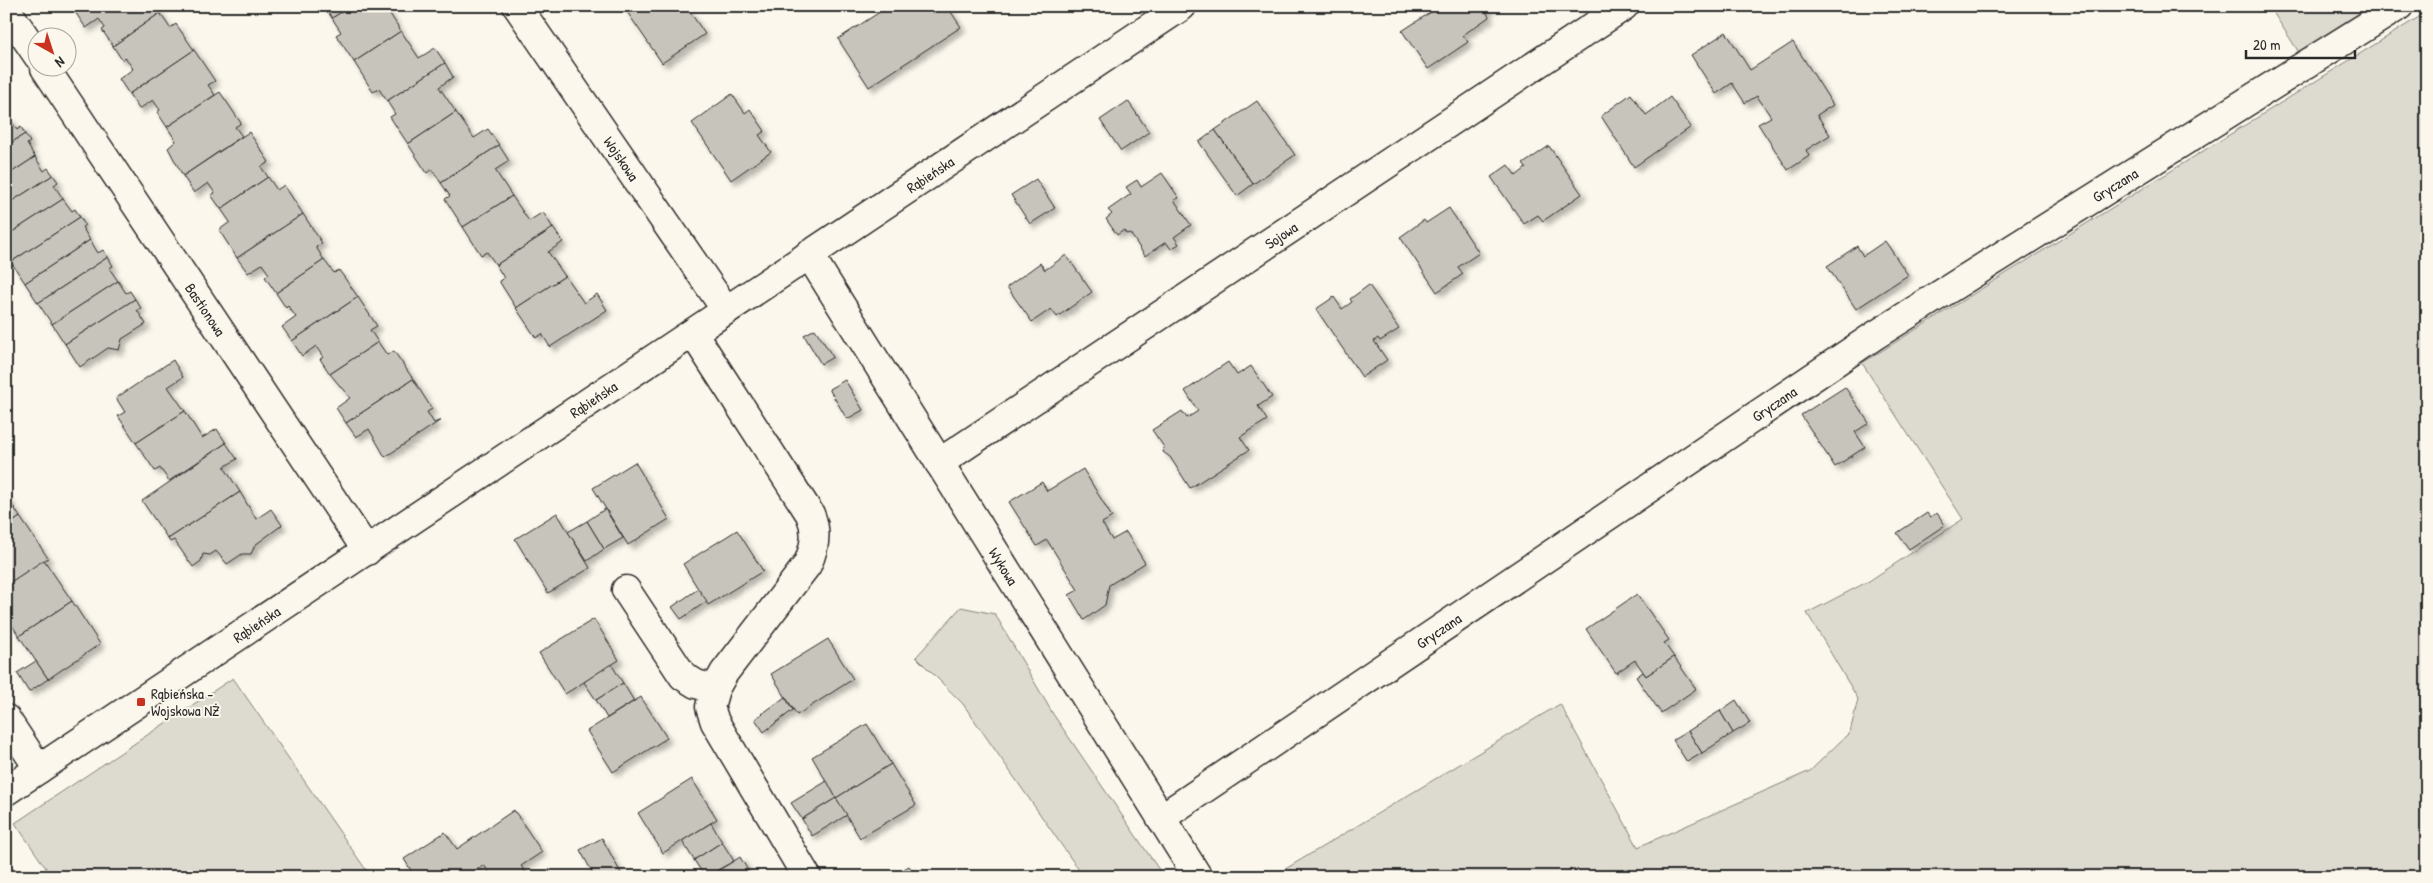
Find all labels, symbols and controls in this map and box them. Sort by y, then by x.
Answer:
north arrow [28,28,78,78]
scale bar [2246,28,2354,60]
text: 20 m [2253,34,2280,55]
text: N [51,53,69,73]
street label: Wojskowa [599,132,645,185]
street label: Rąbieńska [902,151,958,198]
street label: Gryczana [2088,162,2142,207]
street label: Sojowa [1260,216,1302,253]
street label: Bastionowa [181,279,231,340]
street label: Rąbieńska [565,376,621,422]
street label: Gryczana [1747,381,1801,426]
street label: Wykowa [984,543,1024,589]
street label: Rąbieńska [229,600,284,647]
street label: Gryczana [1412,608,1465,653]
place label: Rąbieńska - Wojskowa NŻ [151,683,220,721]
marker: Rąbieńska - Wojskowa NŻ [135,696,147,708]

